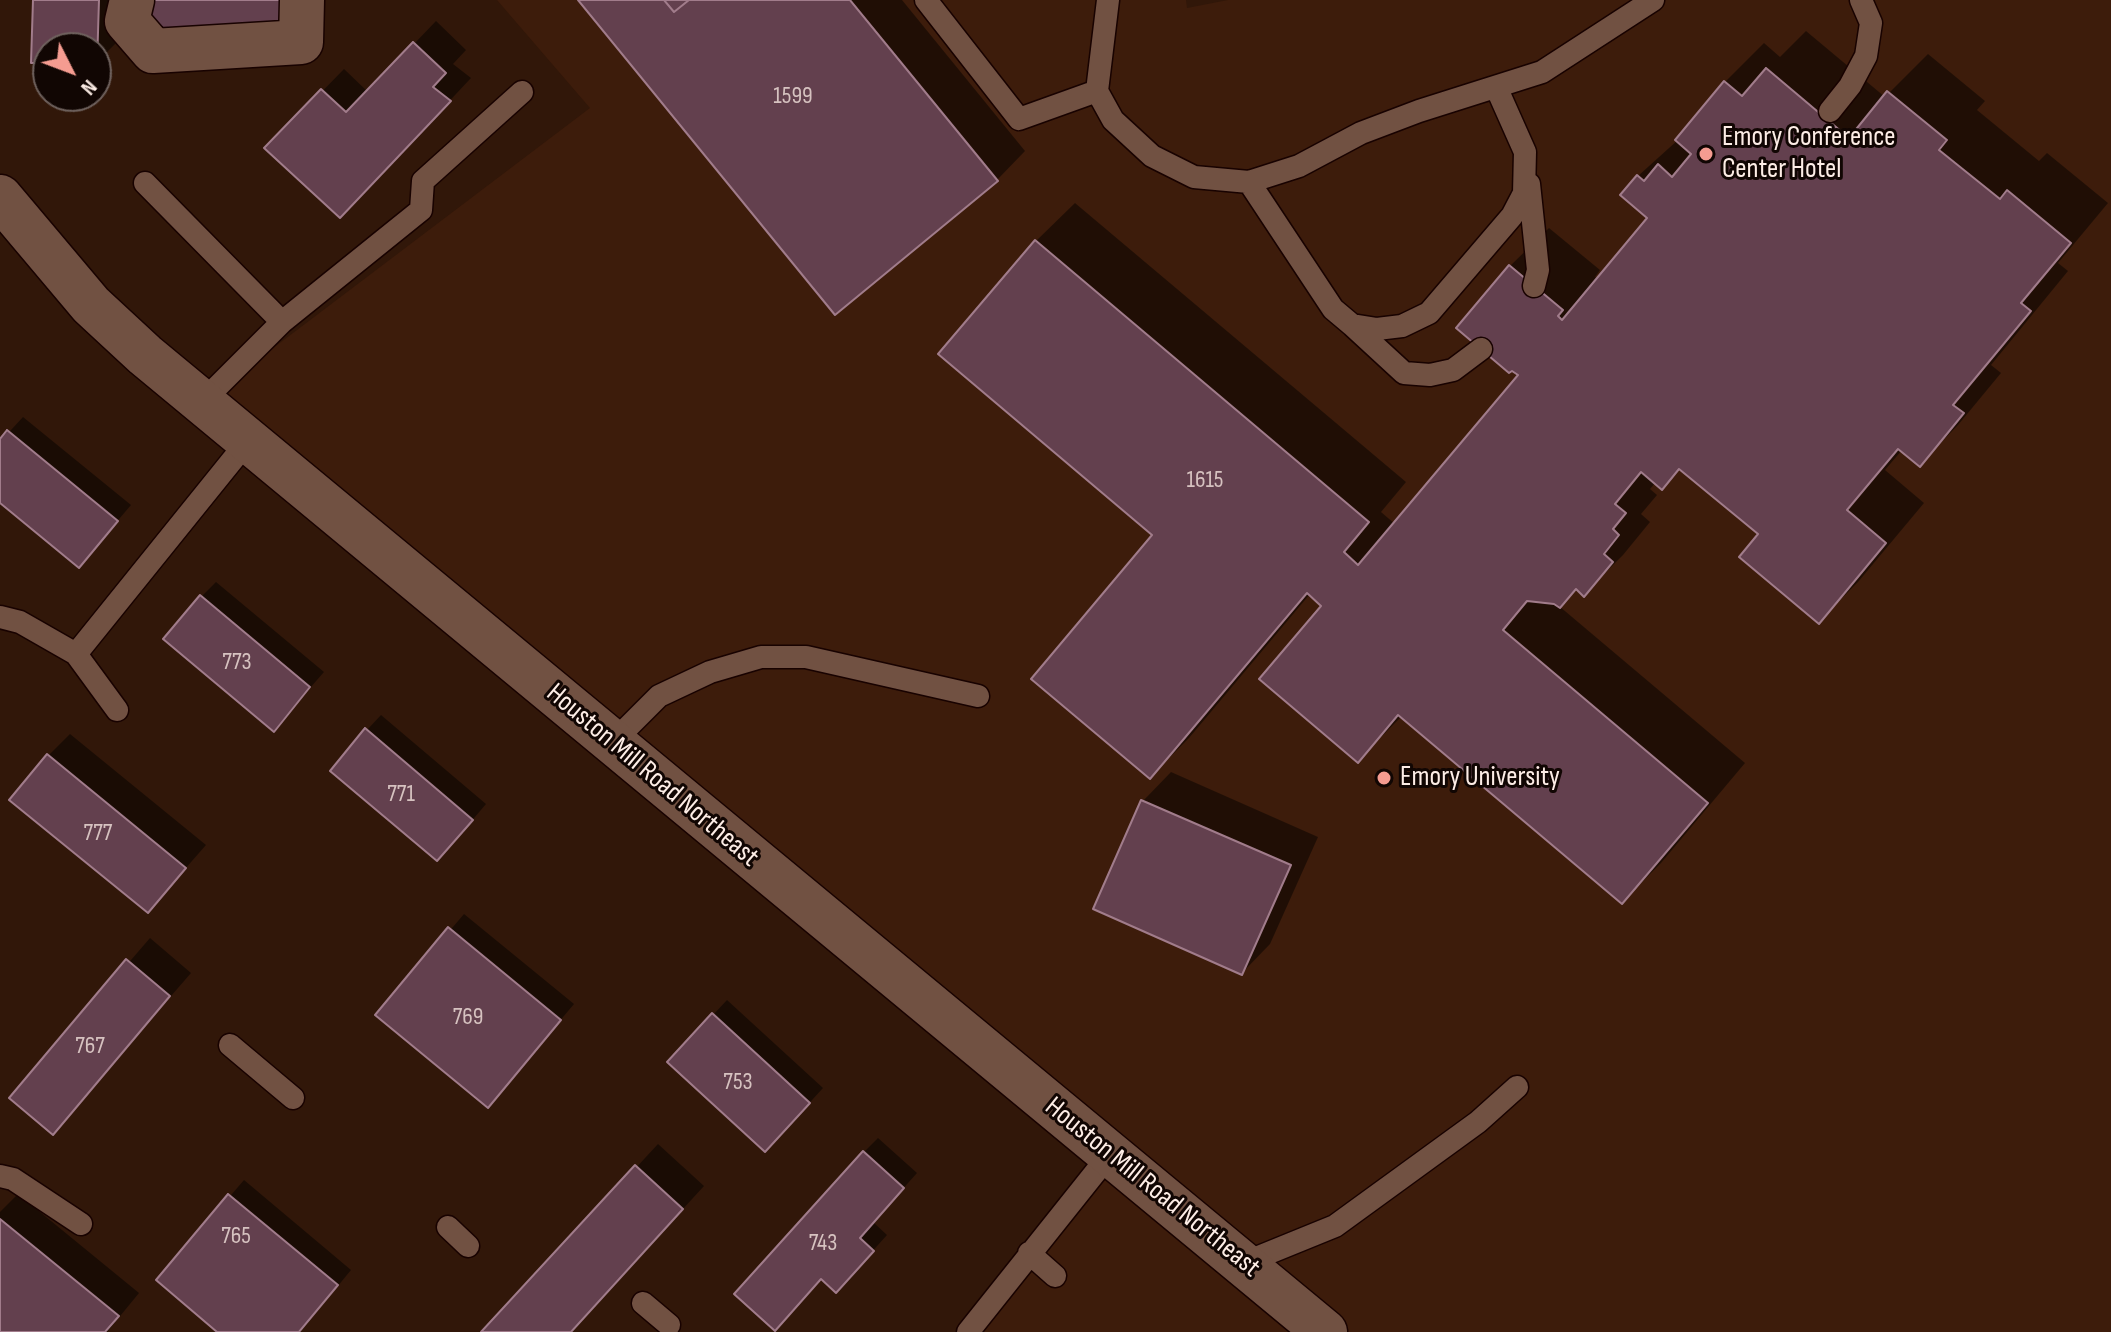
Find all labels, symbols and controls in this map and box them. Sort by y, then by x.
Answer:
north arrow [32,32,112,112]
text: N [75,74,103,100]
house number: 1599 [773,83,813,111]
place label: Emory Conference Center Hotel [1722,121,1895,187]
marker: Emory Conference Center Hotel [1697,145,1715,163]
house number: 1615 [1187,467,1223,495]
house number: 773 [222,649,252,677]
street label: Houston Mill Road Northeast [539,677,765,875]
place label: Emory University [1400,761,1560,795]
marker: Emory University [1375,769,1393,787]
house number: 771 [387,781,415,809]
house number: 777 [84,820,112,848]
house number: 769 [453,1004,483,1032]
house number: 767 [75,1033,105,1061]
house number: 753 [723,1069,753,1097]
street label: Houston Mill Road Northeast [1038,1091,1266,1285]
house number: 765 [221,1223,251,1251]
house number: 743 [809,1230,837,1258]

